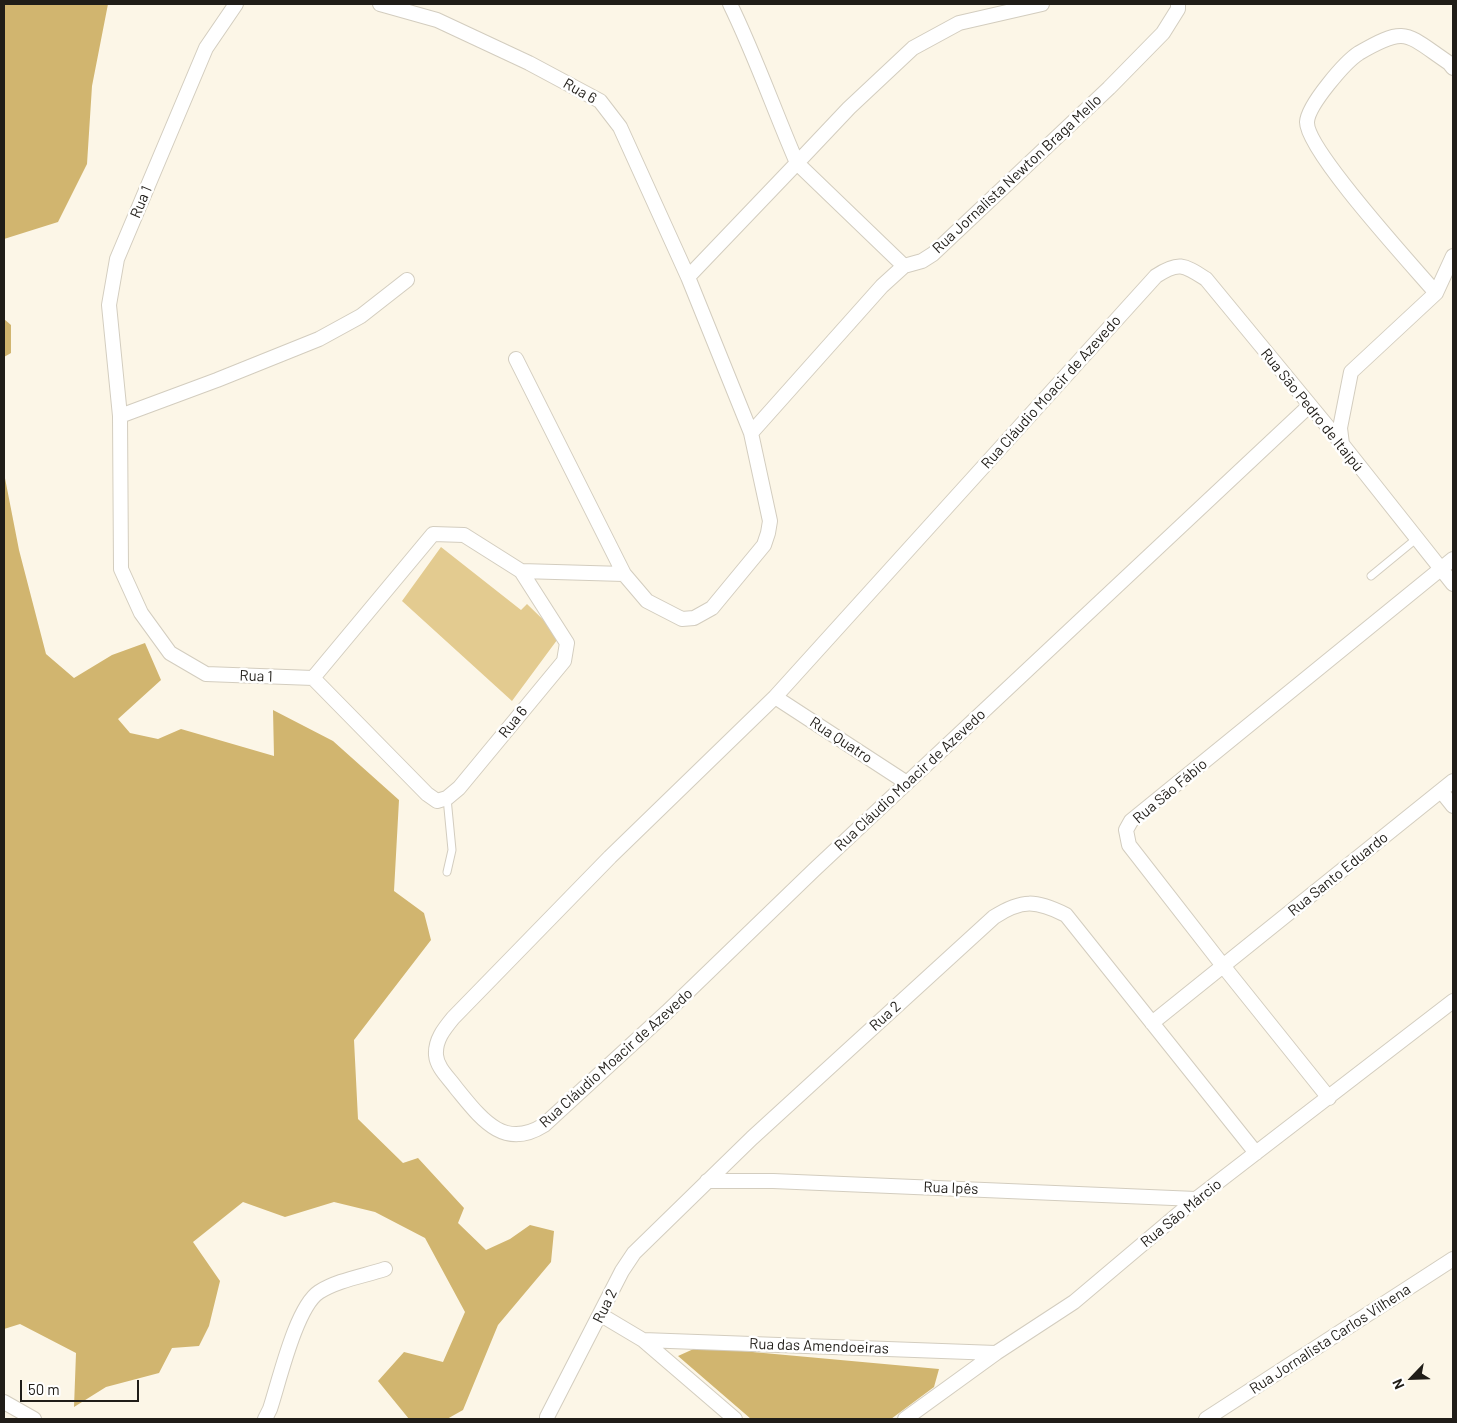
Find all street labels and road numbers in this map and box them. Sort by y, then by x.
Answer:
street label: Rua 6 [560,74,600,108]
street label: Rua Jornalista Newton Braga Mello [929,91,1105,257]
street label: Rua 1 [126,183,156,221]
street label: Rua Cláudio Moacir de Azevedo [977,312,1125,472]
street label: Rua São Pedro de Itaipú [1257,345,1367,475]
street label: Rua 1 [239,666,273,686]
street label: Rua 6 [495,702,531,742]
street label: Rua Cláudio Moacir de Azevedo [831,705,989,855]
street label: Rua Quatro [806,713,876,767]
street label: Rua São Fábio [1129,755,1211,827]
street label: Rua Santo Eduardo [1284,828,1392,920]
street label: Rua Cláudio Moacir de Azevedo [536,984,696,1132]
street label: Rua 2 [866,997,904,1035]
street label: Rua São Márcio [1137,1175,1225,1251]
street label: Rua Ipês [923,1178,979,1198]
street label: Rua Jornalista Carlos Vilhena [1246,1280,1414,1398]
street label: Rua 2 [589,1286,621,1326]
street label: Rua das Amendoeiras [749,1335,889,1357]

